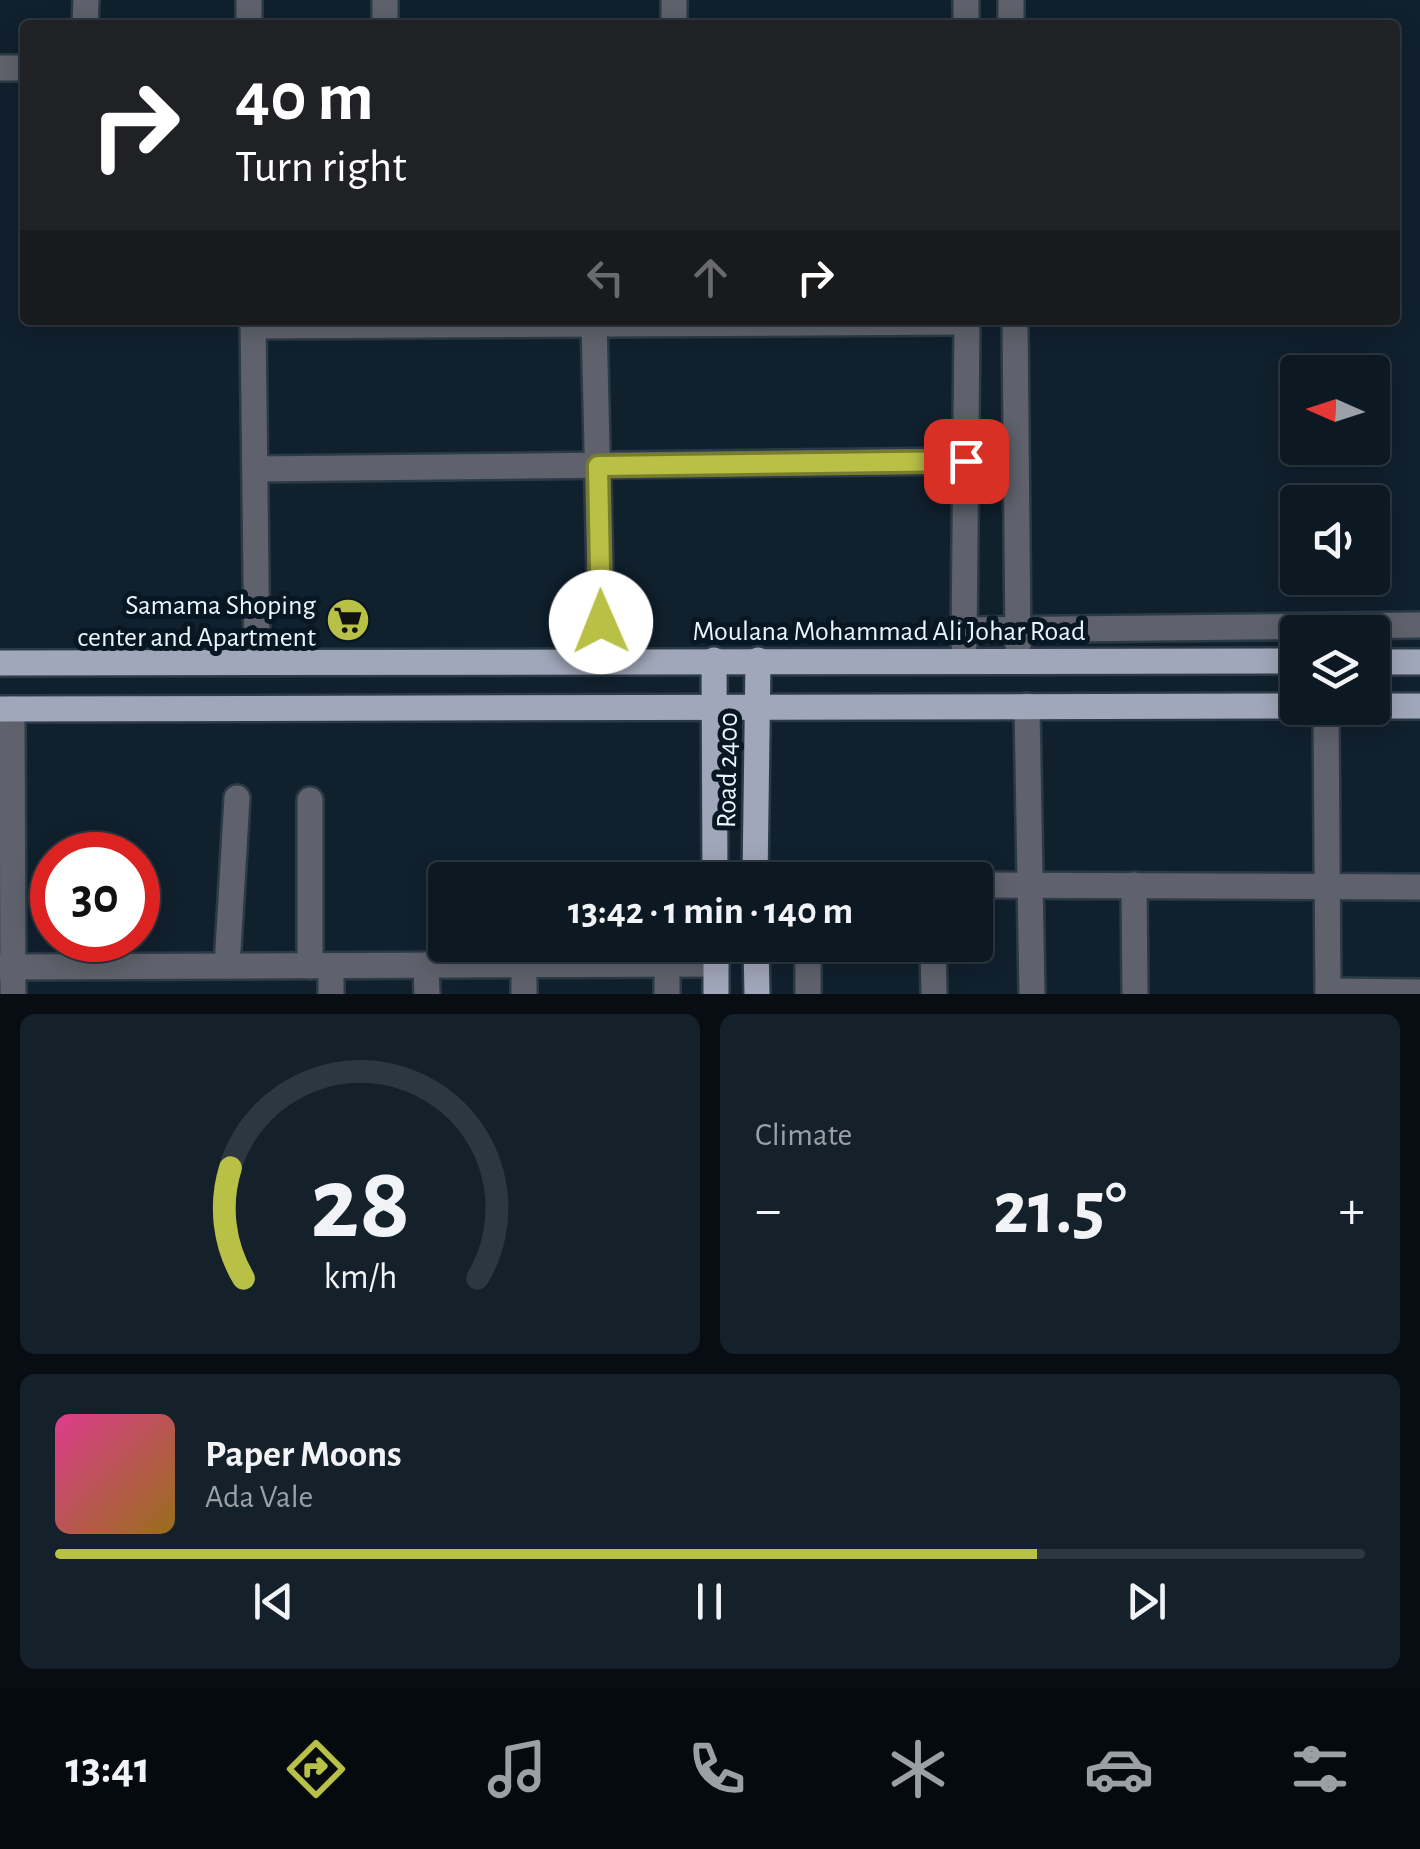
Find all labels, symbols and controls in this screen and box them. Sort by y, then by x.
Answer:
icon: right [70,60,200,190]
text: 40 m [235,63,374,133]
text: Turn right [235,145,407,190]
icon: left [578,250,633,305]
icon: ahead [683,250,738,305]
icon: right [788,250,843,305]
north arrow [1280,355,1390,465]
map controls [1280,355,1390,725]
pin [924,419,1009,504]
icon: arrive [939,434,994,489]
button: sound [1280,485,1390,595]
position arrow [549,570,653,674]
place label: Samama Shoping center and Apartment [77,592,316,652]
supermarket icon: Samama Shoping center and Apartment [325,597,371,643]
button: layers [1280,615,1390,725]
street label: Moulana Mohammad Ali Johar Road [692,618,1086,646]
street label: Road 2400 [713,712,743,828]
speed limit sign: 30 [30,832,160,962]
text: 13:42 · 1 min · 140 m [568,893,853,931]
text: Climate [755,1119,852,1151]
text: 28 [310,1153,410,1257]
text: 21.5° [993,1172,1127,1247]
text: − [755,1183,781,1238]
text: + [1339,1183,1365,1238]
text: km/h [323,1259,397,1295]
text: Paper Moons [205,1436,402,1474]
text: Ada Vale [205,1481,313,1513]
icon: previous [246,1574,301,1629]
icon: pause [682,1574,737,1629]
icon: next [1119,1574,1174,1629]
icon: directions [281,1734,351,1804]
icon: music [482,1734,552,1804]
icon: phone [682,1734,752,1804]
icon: climate [883,1734,953,1804]
icon: car [1084,1734,1154,1804]
icon: filters [1285,1734,1355,1804]
text: 13:41 [65,1746,150,1791]

